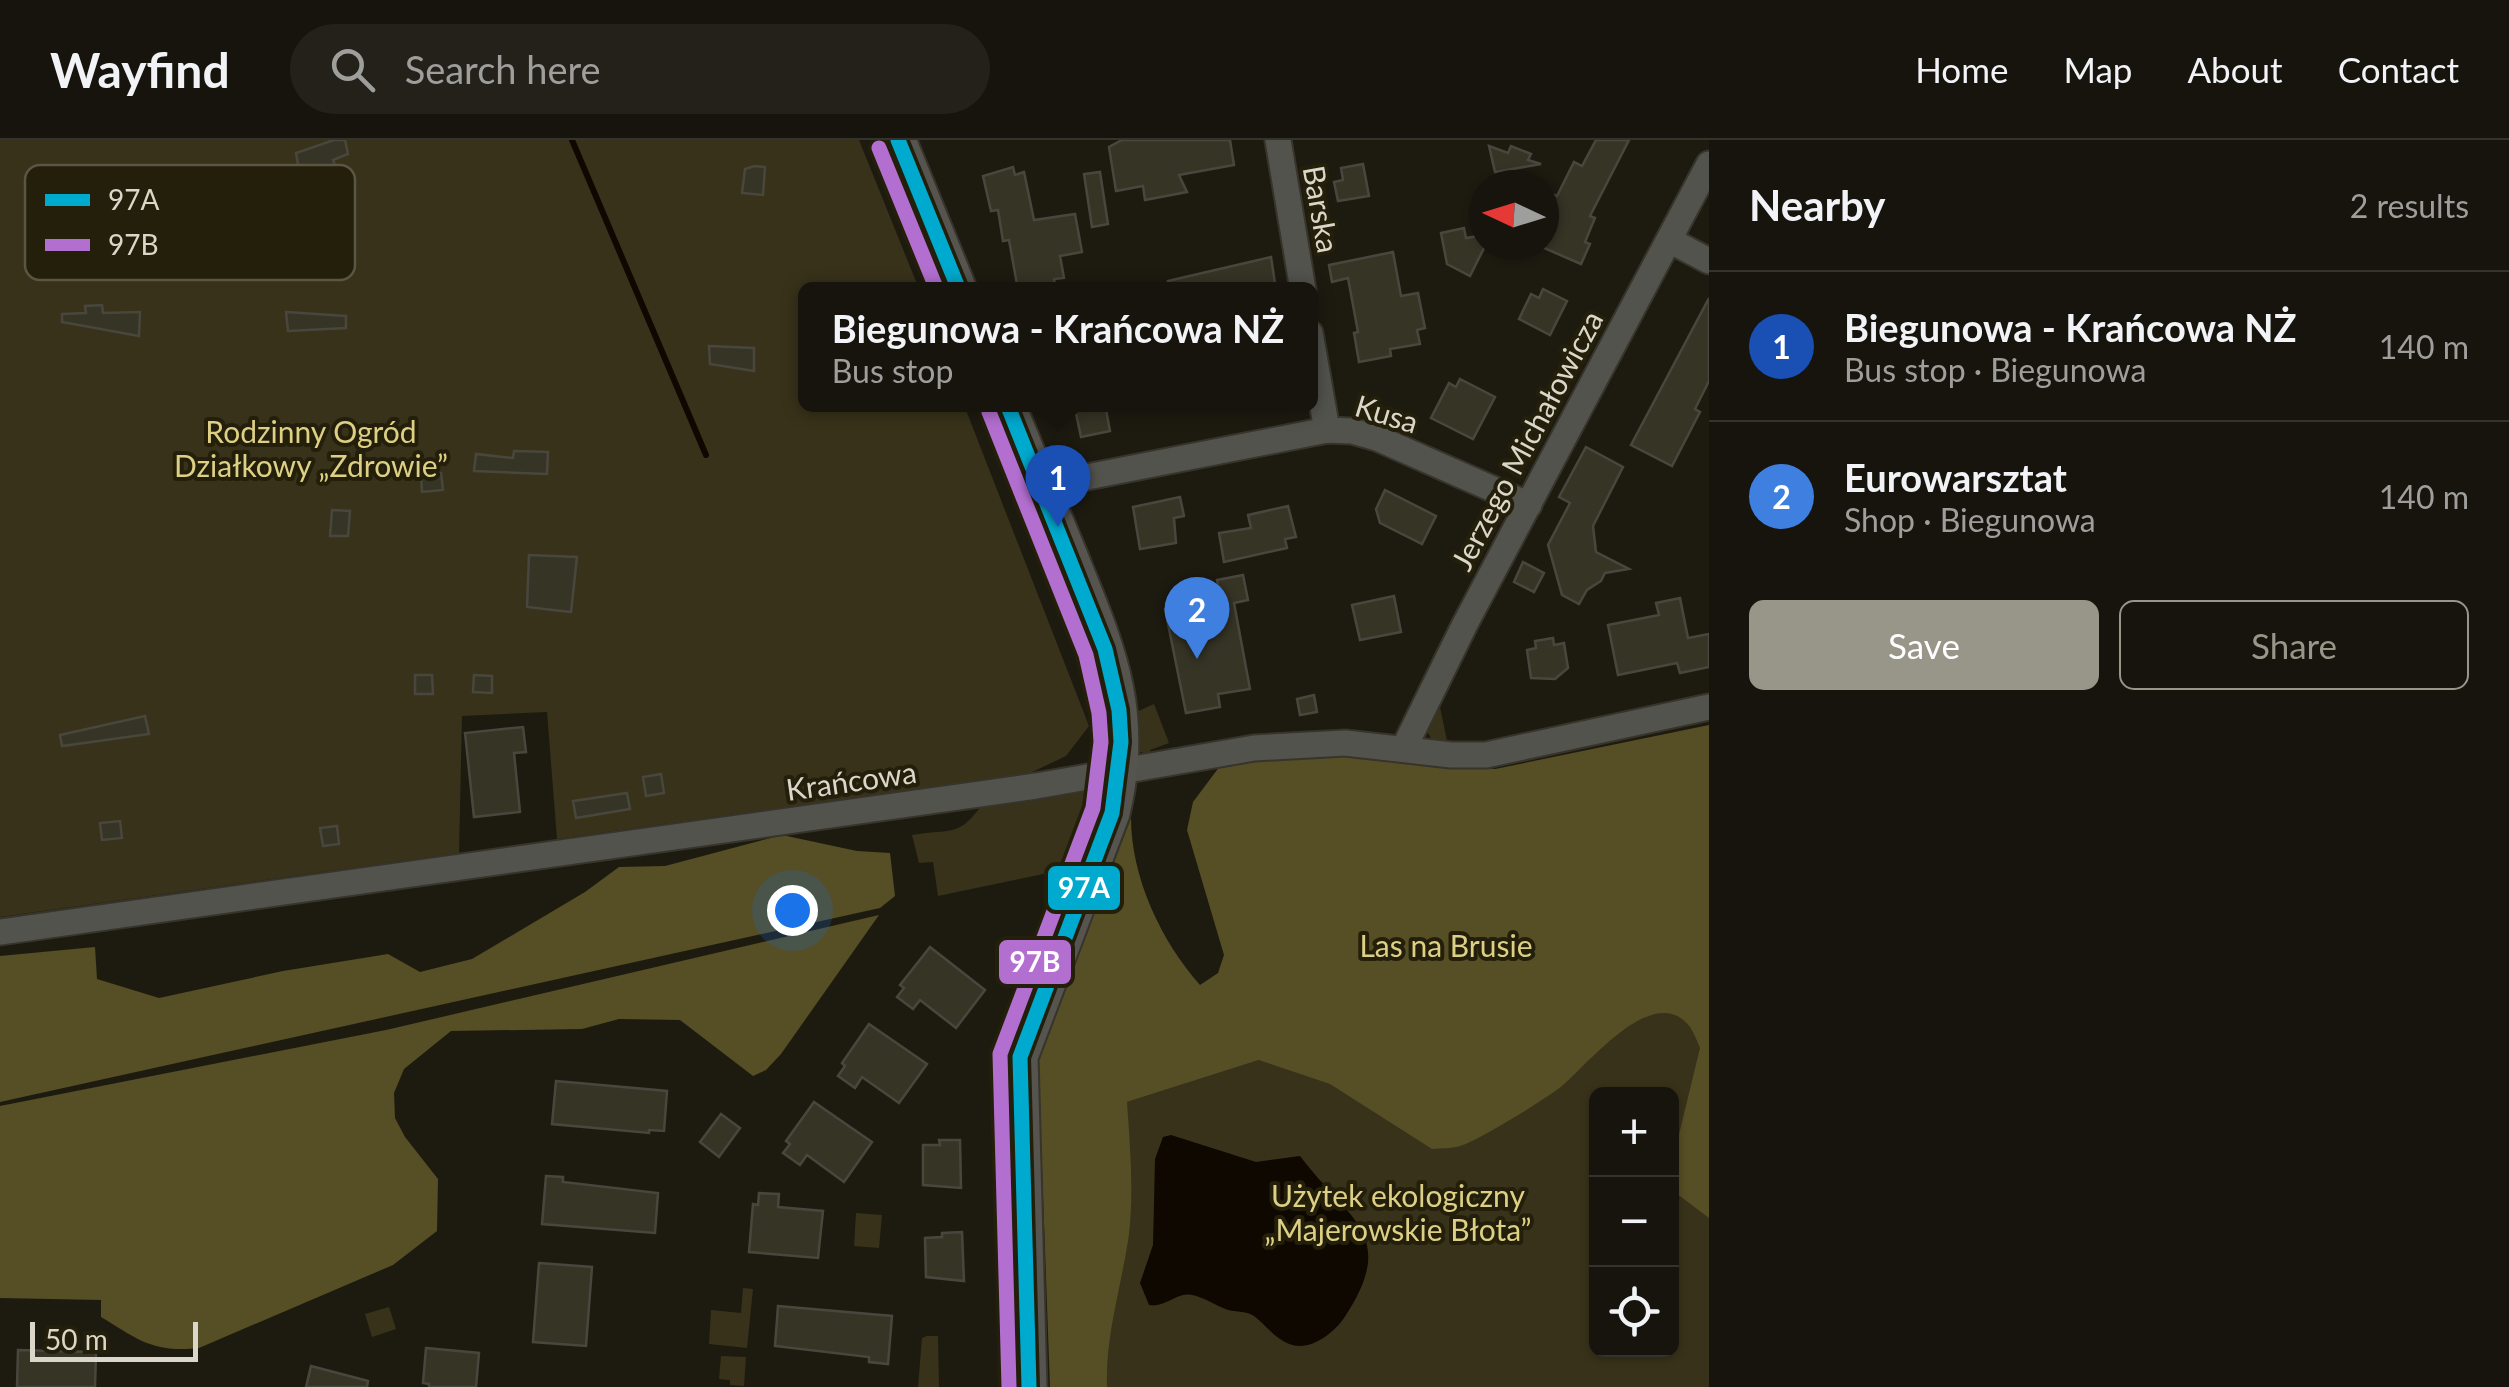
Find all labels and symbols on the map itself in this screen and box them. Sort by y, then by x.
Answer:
street label: Barska [1297,163,1347,255]
legend [25,165,355,280]
north arrow [1469,170,1559,260]
text: 97A [108,182,159,216]
text: 97B [108,227,159,261]
street label: Jerzego Michałowicza [1442,304,1610,576]
street label: Kusa [1351,386,1423,440]
park label: Rodzinny Ogród Działkowy „Zdrowie” [174,413,448,483]
pin: 1 [1026,444,1090,527]
pin: 2 [1164,576,1230,659]
street label: Krańcowa [783,753,919,807]
line badge: 97A [1046,864,1122,912]
text: 97A [1058,870,1111,904]
your location [767,885,818,936]
park label: Las na Brusie [1359,927,1533,963]
line badge: 97B [997,938,1073,986]
text: 97B [1010,944,1060,978]
park label: Użytek ekologiczny „Majerowskie Błota” [1264,1177,1532,1247]
scale bar [30,1317,198,1362]

